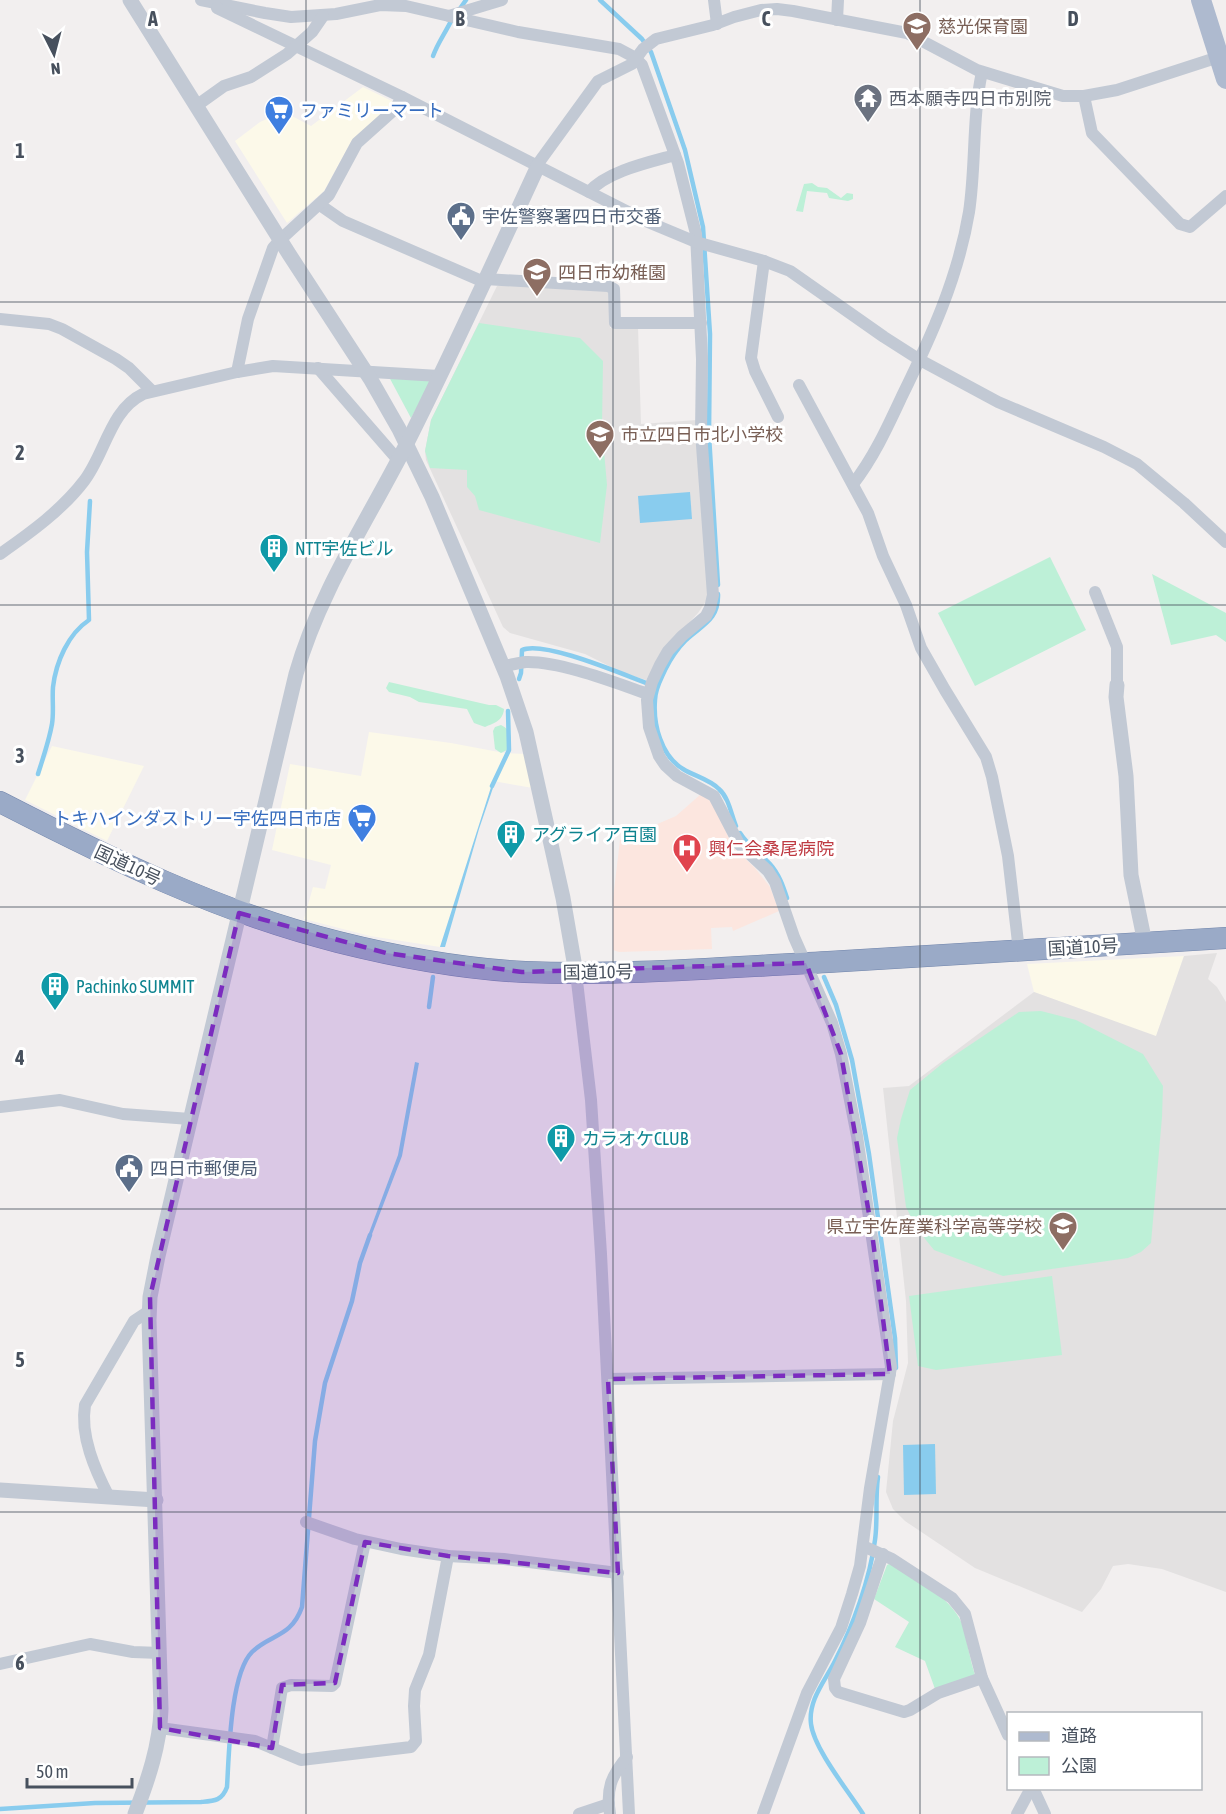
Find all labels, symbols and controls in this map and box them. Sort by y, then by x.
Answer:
text: A [147,7,158,30]
text: B [455,7,465,30]
text: C [762,7,771,30]
text: D [1067,7,1079,30]
school or university icon: 慈光保育園 [901,10,933,52]
place label: 慈光保育園 [938,16,1028,37]
north arrow [24,24,84,84]
text: N [50,59,61,78]
temple icon: 西本願寺四日市別院 [852,82,884,124]
place label: 西本願寺四日市別院 [889,88,1051,109]
supermarket icon: ファミリーマート [263,94,295,136]
place label: ファミリーマート [300,100,444,121]
text: 1 [15,139,25,162]
public building icon: 宇佐警察署四日市交番 [445,200,477,242]
place label: 宇佐警察署四日市交番 [482,206,662,227]
school or university icon: 四日市幼稚園 [521,256,553,298]
place label: 四日市幼稚園 [558,262,666,283]
school or university icon: 市立四日市北小学校 [584,418,616,460]
place label: 市立四日市北小学校 [621,424,783,445]
text: 2 [15,441,25,464]
building icon: NTT宇佐ビル [258,532,290,574]
place label: NTT宇佐ビル [295,538,393,559]
text: 3 [15,744,25,767]
supermarket icon: トキハインダストリー宇佐四日市店 [346,802,378,844]
place label: トキハインダストリー宇佐四日市店 [53,808,341,829]
building icon: アグライア百園 [495,818,527,860]
place label: アグライア百園 [532,824,657,845]
hospital icon: 興仁会桑尾病院 [671,832,703,874]
place label: 興仁会桑尾病院 [708,838,834,859]
street label: 国道10号 [91,840,165,890]
street label: 国道10号 [1047,935,1119,959]
street label: 国道10号 [562,961,634,983]
building icon: Pachinko SUMMIT [39,970,71,1012]
place label: Pachinko SUMMIT [76,976,194,997]
text: 4 [14,1046,25,1069]
building icon: カラオケCLUB [545,1122,577,1164]
place label: カラオケCLUB [582,1128,689,1149]
public building icon: 四日市郵便局 [113,1152,145,1194]
place label: 四日市郵便局 [150,1158,258,1179]
school or university icon: 県立宇佐産業科学高等学校 [1047,1210,1079,1252]
place label: 県立宇佐産業科学高等学校 [826,1216,1042,1237]
text: 5 [15,1348,25,1371]
text: 6 [15,1651,25,1674]
legend [1007,1712,1202,1790]
text: 道路 [1061,1725,1097,1746]
scale bar [27,1751,132,1789]
text: 公園 [1061,1755,1097,1776]
text: 50 m [36,1761,68,1782]

